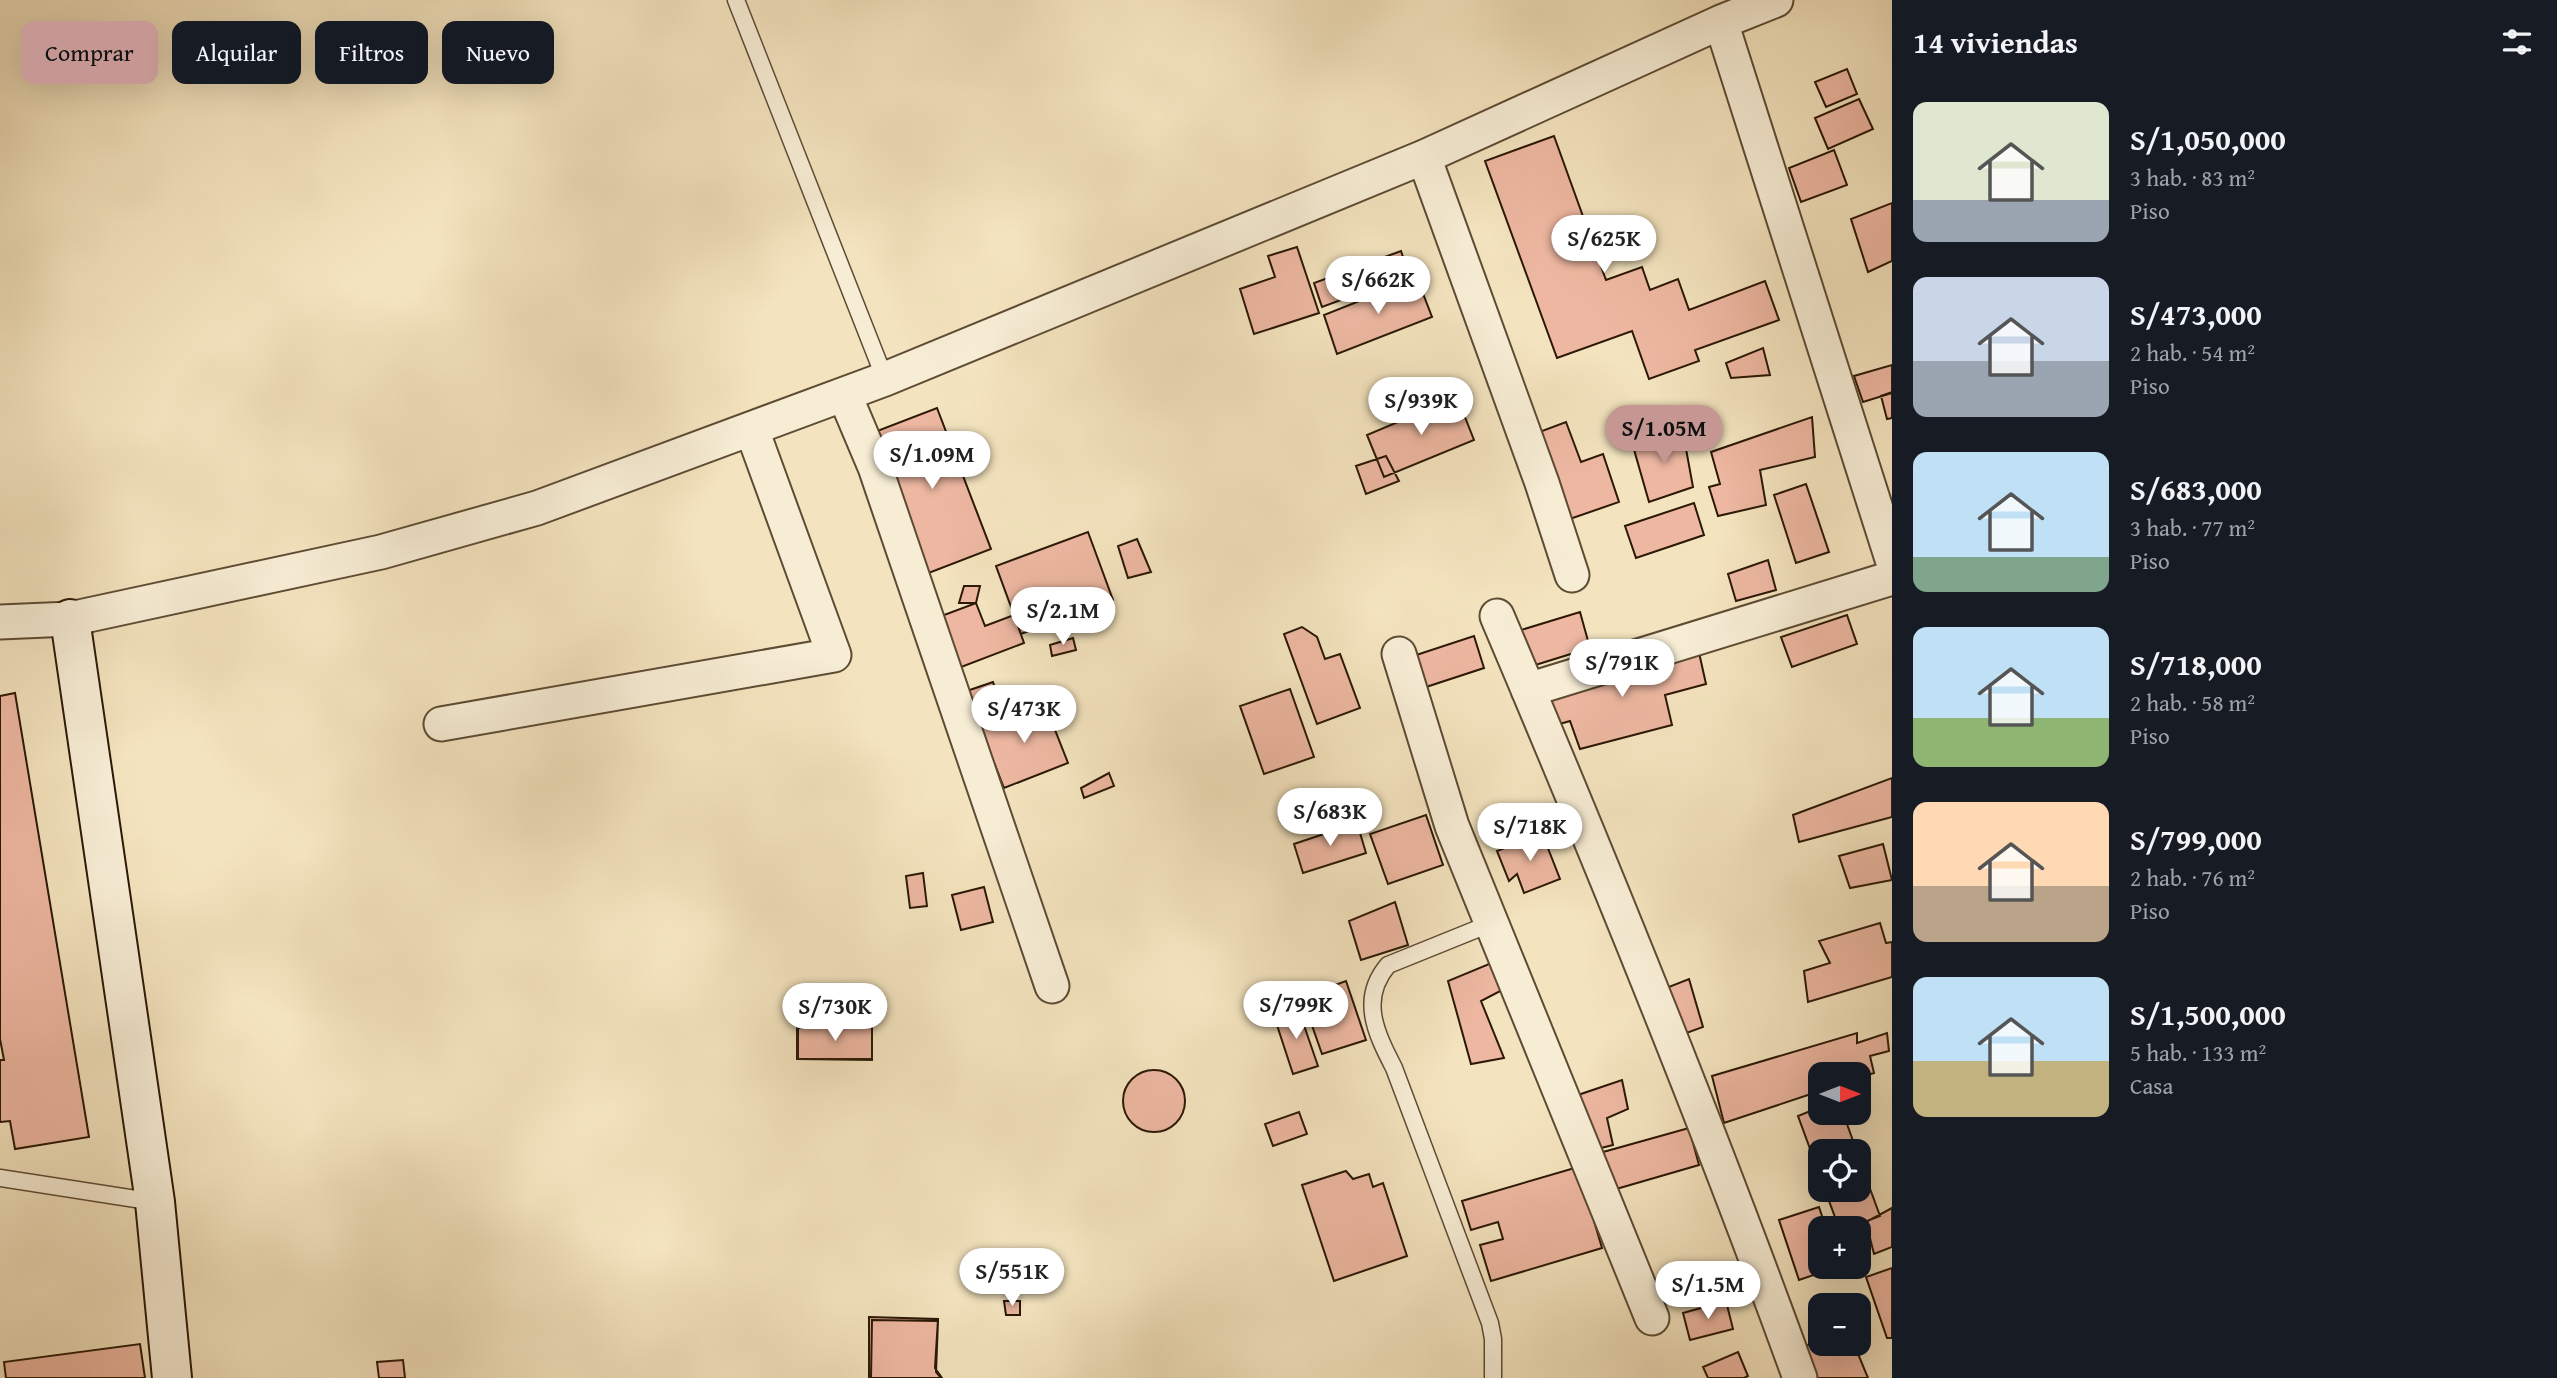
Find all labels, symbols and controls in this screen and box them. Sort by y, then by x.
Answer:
text: 14 viviendas [1913,20,2078,64]
chip: Comprar [21,21,158,84]
chip: Alquilar [172,21,301,84]
chip: Filtros [315,21,428,84]
chip: Nuevo [442,21,554,84]
icon: filters [2498,23,2536,61]
text: S/1,050,000 [2130,117,2286,161]
icon: home [1969,130,2053,214]
text: 3 hab. · 83 m² [2130,161,2255,194]
text: Piso [2130,194,2170,227]
pin: S/625K [1547,216,1661,275]
text: S/625K [1567,221,1641,254]
pin: S/662K [1321,256,1435,316]
text: S/662K [1341,262,1415,295]
text: S/473,000 [2130,292,2262,336]
icon: home [1969,305,2053,389]
text: 2 hab. · 54 m² [2130,336,2255,369]
text: Piso [2130,369,2170,402]
pin: S/939K [1364,378,1478,437]
text: S/939K [1384,383,1458,416]
pin: S/1.05M [1599,406,1729,465]
text: S/1.05M [1621,411,1707,444]
pin: S/1.09M [867,432,997,491]
text: S/1.09M [889,437,975,470]
text: S/683,000 [2130,467,2262,511]
icon: home [1969,480,2053,564]
text: 3 hab. · 77 m² [2130,511,2255,544]
text: Piso [2130,544,2170,577]
pin: S/2.1M [1006,588,1120,647]
text: S/2.1M [1026,593,1100,626]
pin: S/791K [1565,640,1679,699]
text: S/718,000 [2130,642,2262,686]
text: S/791K [1585,645,1659,678]
icon: home [1969,655,2053,739]
pin: S/473K [967,686,1081,745]
text: 2 hab. · 58 m² [2130,686,2255,719]
text: S/473K [987,691,1061,724]
text: Piso [2130,719,2170,752]
pin: S/683K [1273,788,1387,848]
text: S/683K [1293,794,1367,827]
pin: S/718K [1473,804,1587,863]
text: S/718K [1493,809,1567,842]
text: S/799,000 [2130,817,2262,861]
icon: home [1969,830,2053,914]
text: 2 hab. · 76 m² [2130,861,2255,894]
text: Piso [2130,894,2170,927]
pin: S/799K [1239,982,1353,1041]
pin: S/730K [778,984,892,1043]
text: S/799K [1259,987,1333,1020]
text: S/730K [798,989,872,1022]
text: S/1,500,000 [2130,992,2286,1036]
icon: home [1969,1005,2053,1089]
text: 5 hab. · 133 m² [2130,1036,2266,1069]
north arrow [1808,1062,1871,1125]
map controls [1808,1062,1871,1356]
text: Casa [2130,1069,2173,1102]
button: locate [1808,1139,1871,1202]
button: + [1808,1216,1871,1279]
pin: S/551K [955,1248,1069,1308]
text: S/551K [975,1254,1049,1287]
pin: S/1.5M [1651,1262,1765,1321]
text: S/1.5M [1671,1267,1745,1300]
button: − [1808,1293,1871,1356]

